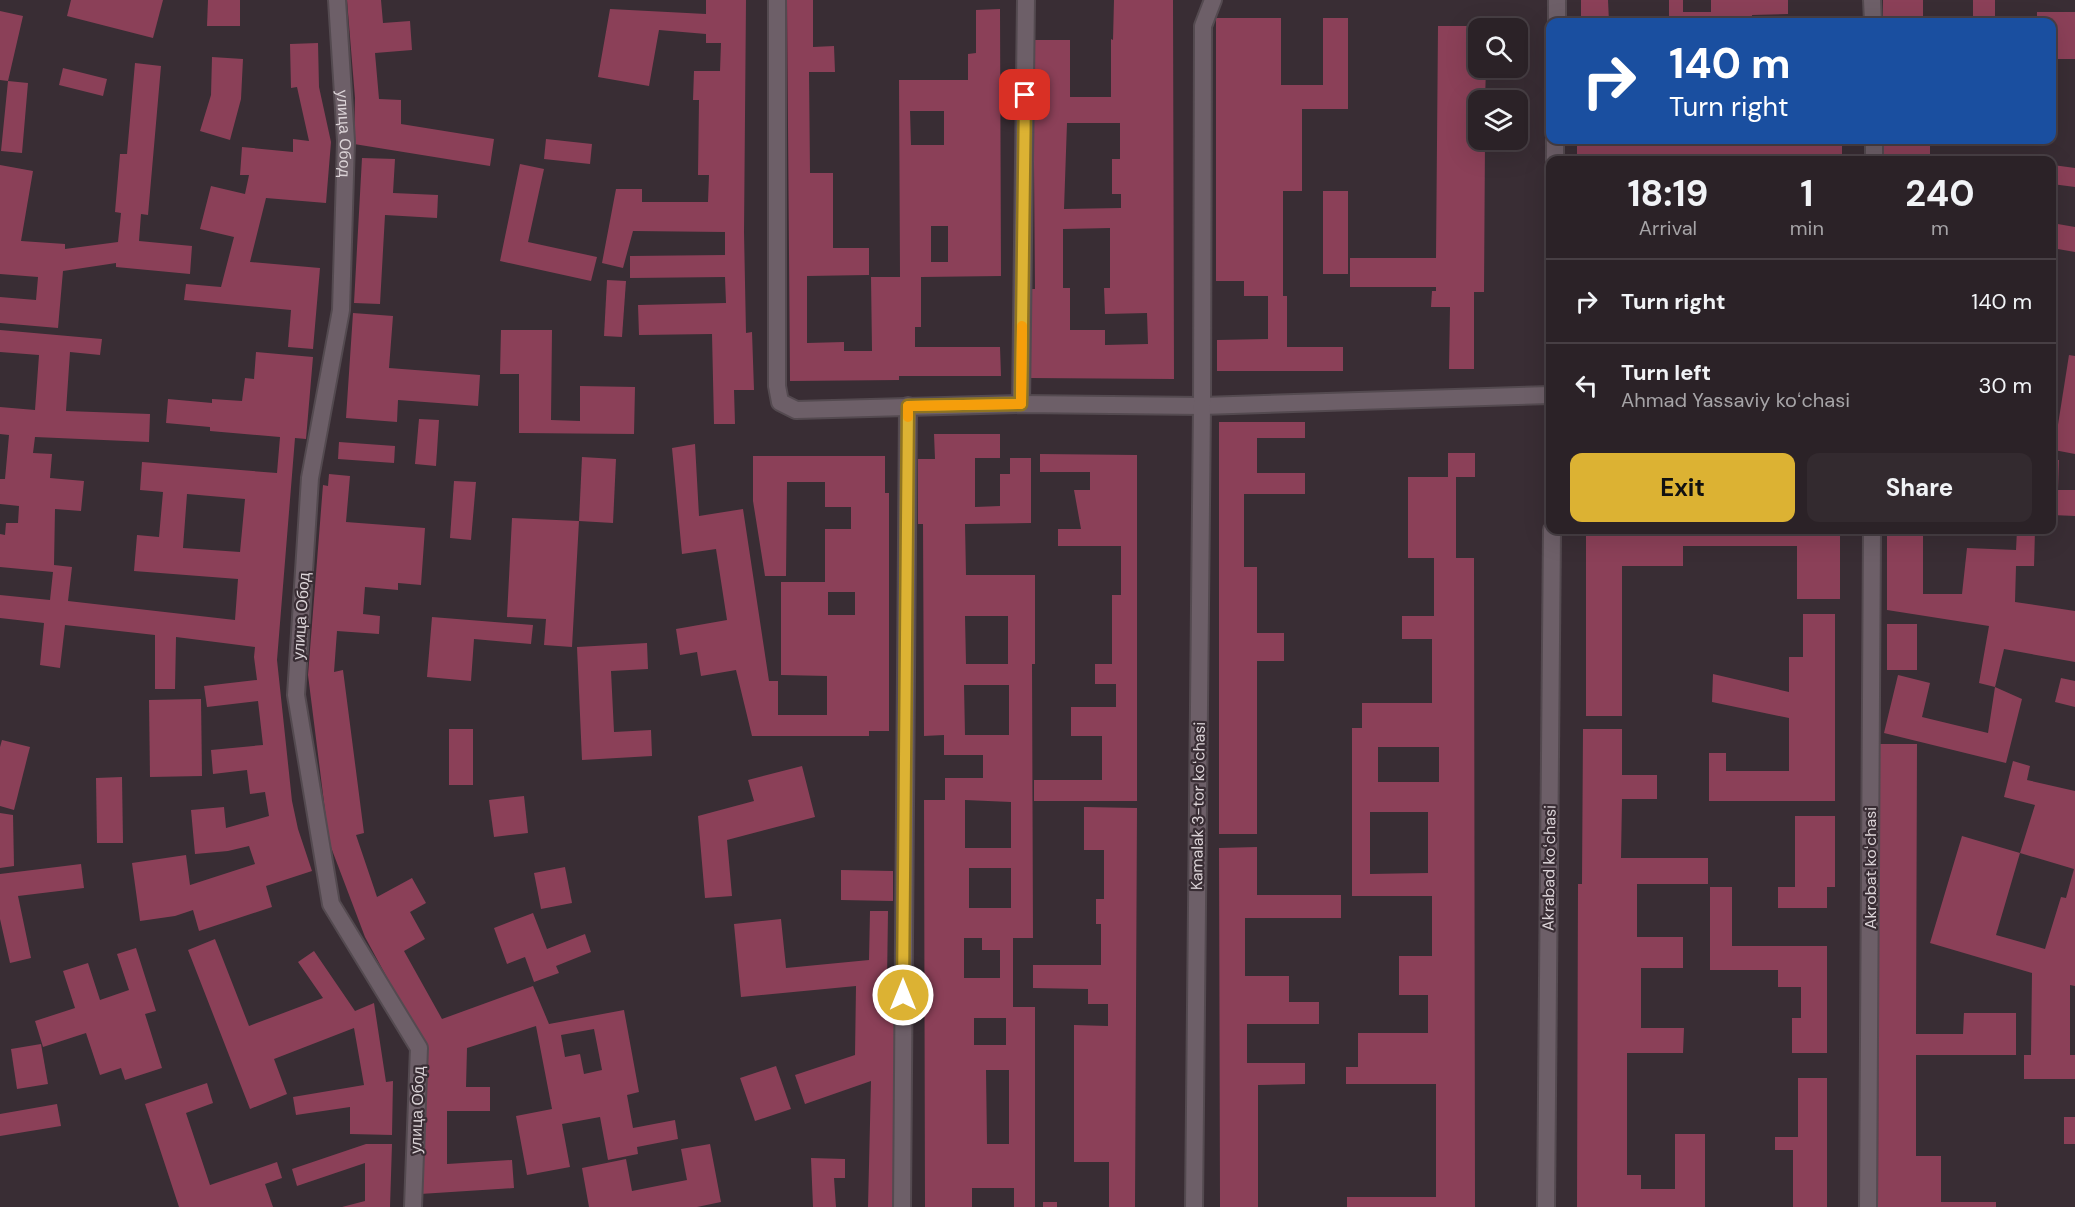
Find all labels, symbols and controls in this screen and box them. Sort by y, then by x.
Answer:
map controls [1468,18,1528,150]
button: search [1468,18,1528,78]
text: 140 m [1669,36,1791,91]
icon: right [1570,42,1648,120]
pin [999,69,1050,120]
icon: arrive [1008,78,1041,111]
street label: улица Обод [332,89,357,179]
text: Turn right [1669,89,1789,124]
button: layers [1468,90,1528,150]
text: 18:19 [1627,170,1708,217]
text: 1 [1800,170,1813,217]
text: 240 [1905,170,1975,217]
text: Arrival [1639,215,1697,241]
text: min [1790,215,1824,241]
text: m [1931,215,1949,241]
icon: right [1570,285,1603,318]
text: Turn right [1621,287,1726,316]
text: 140 m [1971,287,2032,316]
text: Turn left [1621,358,1711,387]
icon: left [1570,369,1603,402]
text: 30 m [1978,371,2032,400]
text: Ahmad Yassaviy koʻchasi [1621,387,1850,413]
button: Exit [1570,453,1795,522]
button: Share [1807,453,2032,522]
street label: улица Обод [287,571,315,660]
street label: Kamalak 3-tor koʻchasi [1186,722,1210,890]
street label: Akrabad koʻchasi [1537,805,1561,931]
street label: Akrobat koʻchasi [1860,807,1881,929]
position arrow [871,963,935,1027]
street label: улица Обод [405,1065,429,1154]

